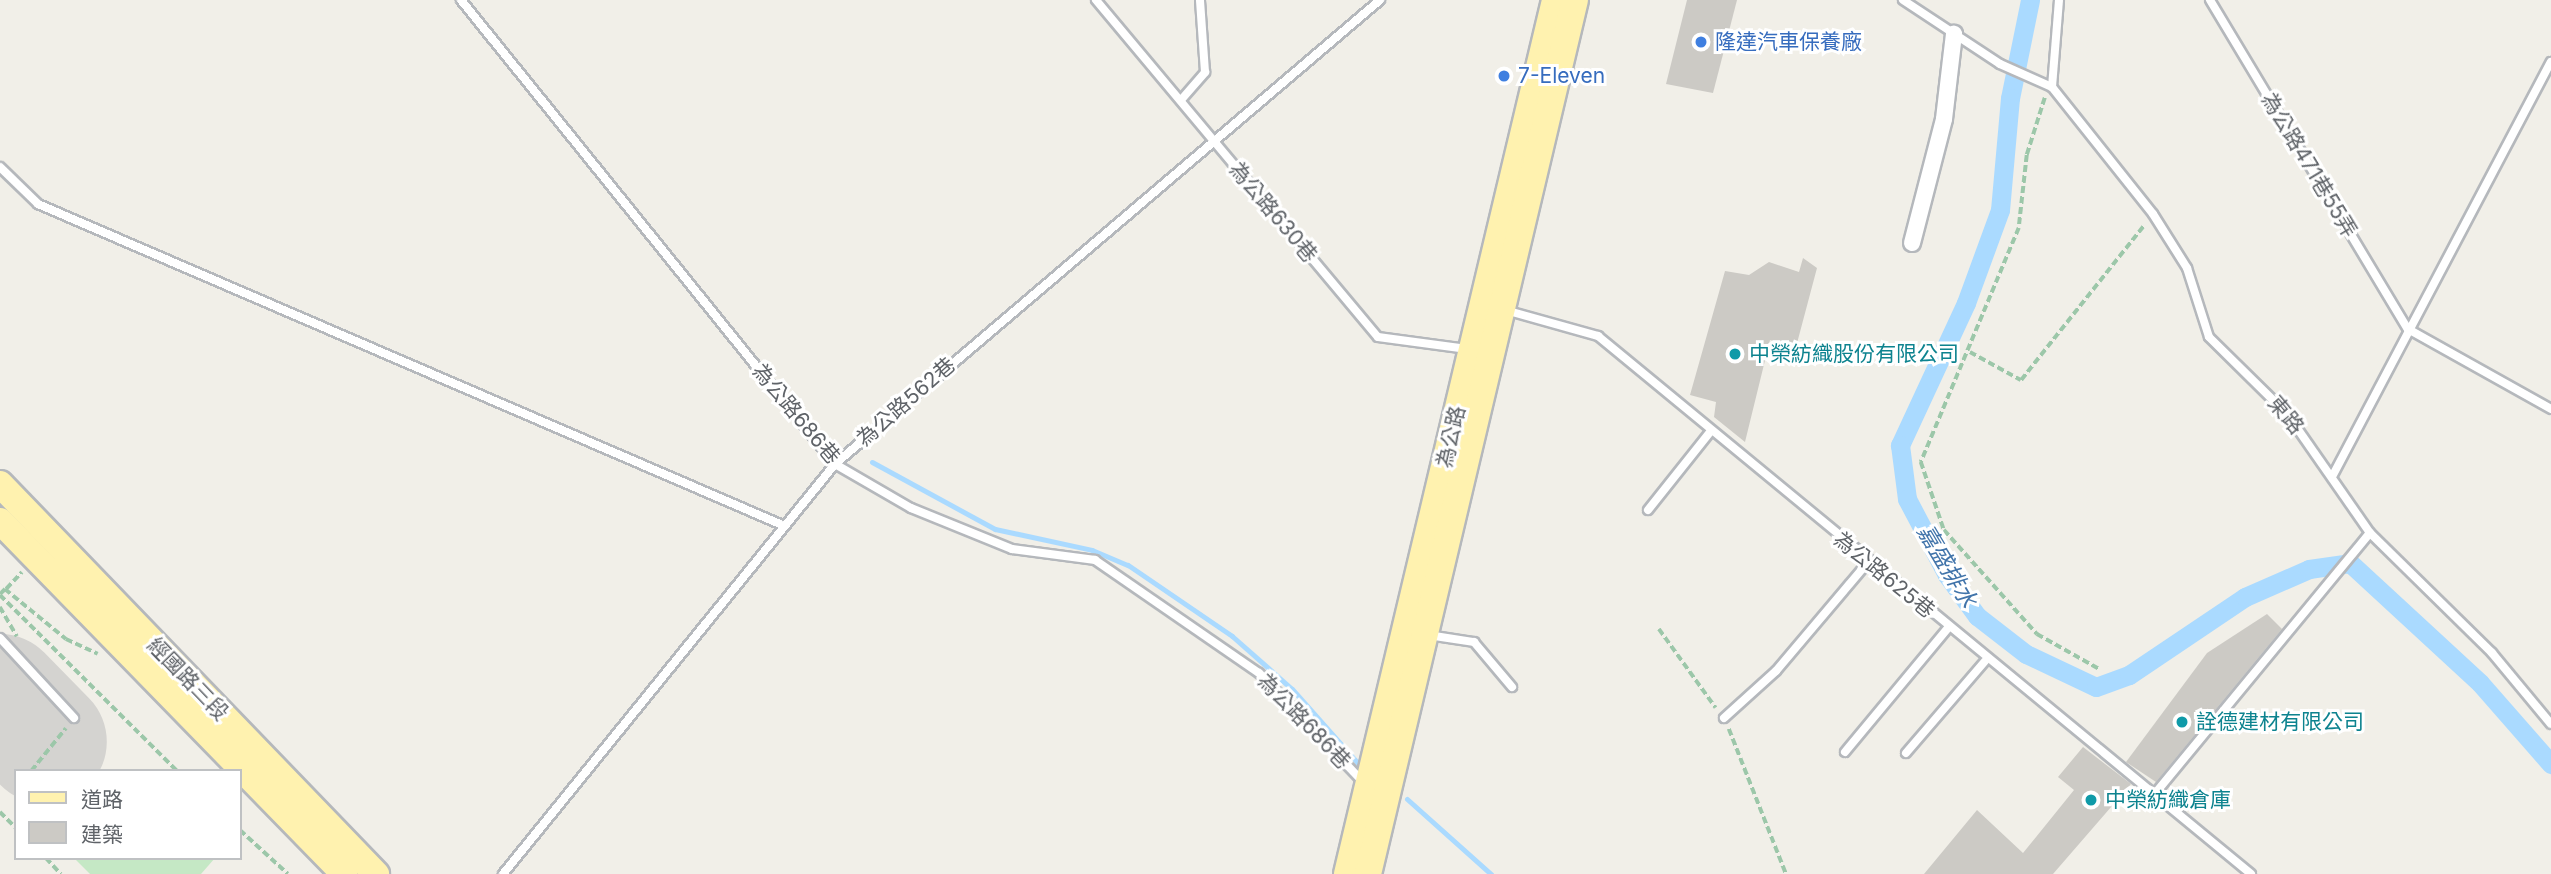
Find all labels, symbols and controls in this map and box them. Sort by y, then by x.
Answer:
place label: 隆達汽車保養廠 [1715,29,1862,55]
marker: 隆達汽車保養廠 [1693,34,1709,50]
place label: 7-Eleven [1518,63,1605,89]
marker: 7-Eleven [1496,68,1512,84]
street label: 為公路471巷55弄 [2256,88,2362,242]
street label: 為公路630巷 [1224,157,1322,267]
place label: 中榮紡織股份有限公司 [1749,341,1959,367]
marker: 中榮紡織股份有限公司 [1727,346,1743,362]
street label: 為公路562巷 [851,352,961,452]
street label: 為公路686巷 [747,359,845,469]
street label: 東路 [2263,391,2309,439]
street label: 為公路 [1432,403,1470,471]
water label: 嘉盛排水 [1911,519,1983,613]
street label: 為公路625巷 [1828,527,1940,623]
street label: 經國路三段 [142,632,234,726]
street label: 為公路686巷 [1252,668,1356,774]
place label: 詮德建材有限公司 [2196,709,2364,735]
marker: 詮德建材有限公司 [2174,714,2190,730]
legend [14,769,242,860]
text: 道路 [81,787,123,812]
place label: 中榮紡織倉庫 [2105,787,2231,813]
marker: 中榮紡織倉庫 [2083,792,2099,808]
text: 建築 [81,822,123,847]

